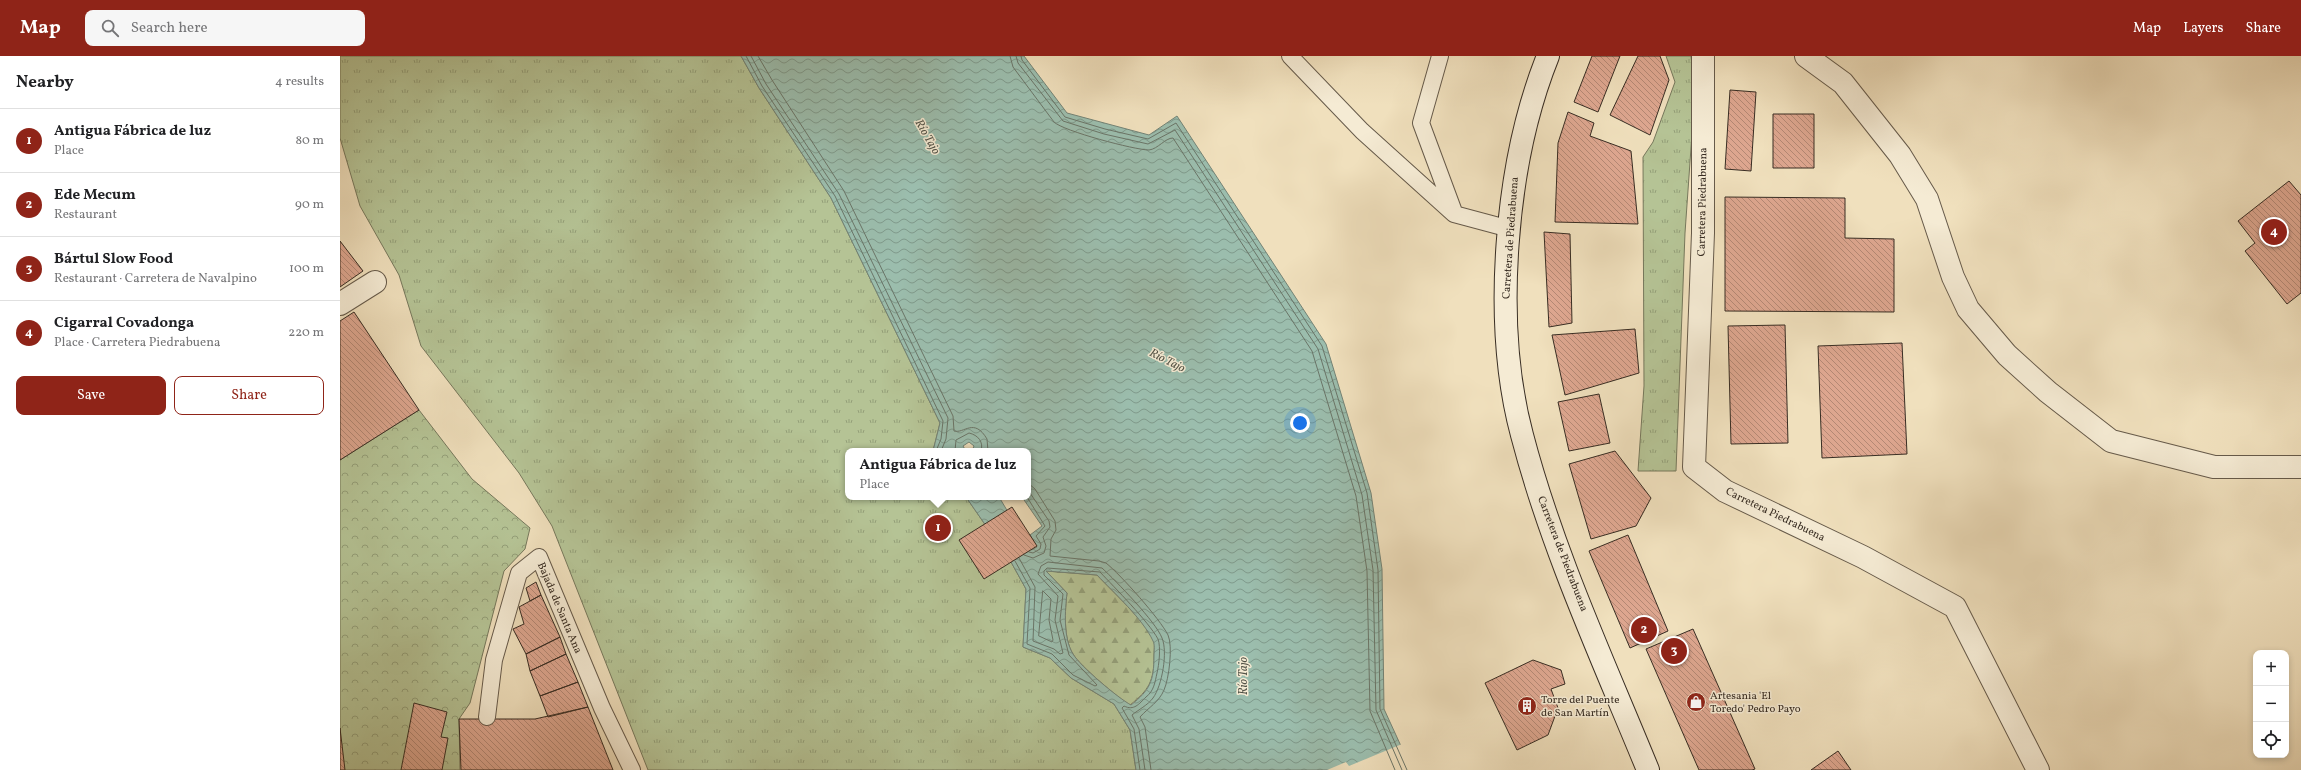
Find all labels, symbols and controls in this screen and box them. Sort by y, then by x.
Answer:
search box [85,10,365,46]
text: Map [20,15,61,41]
icon: search [99,17,121,39]
text: Search here [131,18,208,39]
text: Map [2133,19,2161,38]
text: Layers [2183,19,2223,38]
text: Share [2245,19,2281,38]
text: Nearby [16,71,74,94]
text: 4 results [275,73,324,91]
water label: Río Tajo [911,117,944,158]
text: Antigua Fábrica de luz [54,121,211,142]
text: 1 [26,132,32,150]
text: 80 m [295,132,324,150]
text: Place [54,142,84,160]
street label: Carretera Piedrabuena [1695,147,1711,257]
street label: Carretera de Piedrabuena [1499,176,1523,300]
text: Ede Mecum [54,185,136,206]
text: 2 [26,196,32,214]
text: 90 m [295,196,324,214]
text: Restaurant [54,206,117,224]
pin: 4 [2261,217,2287,247]
text: Bártul Slow Food [54,249,173,270]
text: 3 [26,260,32,278]
text: 100 m [289,260,324,278]
text: Restaurant · Carretera de Navalpino [54,270,257,288]
text: Cigarral Covadonga [54,313,194,334]
text: 4 [25,324,33,342]
text: 220 m [288,324,324,342]
text: Place · Carretera Piedrabuena [54,334,221,352]
water label: Río Tajo [1146,345,1188,377]
button: Save [16,376,166,415]
button: Share [174,376,324,415]
your location [1290,413,1310,433]
popup [845,448,1031,500]
text: Antigua Fábrica de luz [859,455,1017,476]
text: Place [859,476,889,494]
street label: Carretera Piedrabuena [1723,484,1828,546]
street label: Carretera de Piedrabuena [1533,494,1591,614]
pin: 1 [925,513,951,543]
street label: Bajada de Santa Ana [533,560,585,656]
pin: 2 [1631,615,1657,645]
pin: 3 [1661,636,1687,666]
map controls [2253,650,2289,758]
button: + [2253,650,2289,686]
water label: Río Tajo [1236,656,1252,695]
button: − [2253,686,2289,722]
place label: Artesania 'El Toredo' Pedro Payo [1710,689,1801,717]
shop icon: Artesania 'El Toredo' Pedro Payo [1685,691,1707,713]
place label: Torre del Puente de San Martín [1541,693,1619,721]
building icon: Torre del Puente de San Martín [1516,695,1538,717]
button: locate [2253,722,2289,758]

